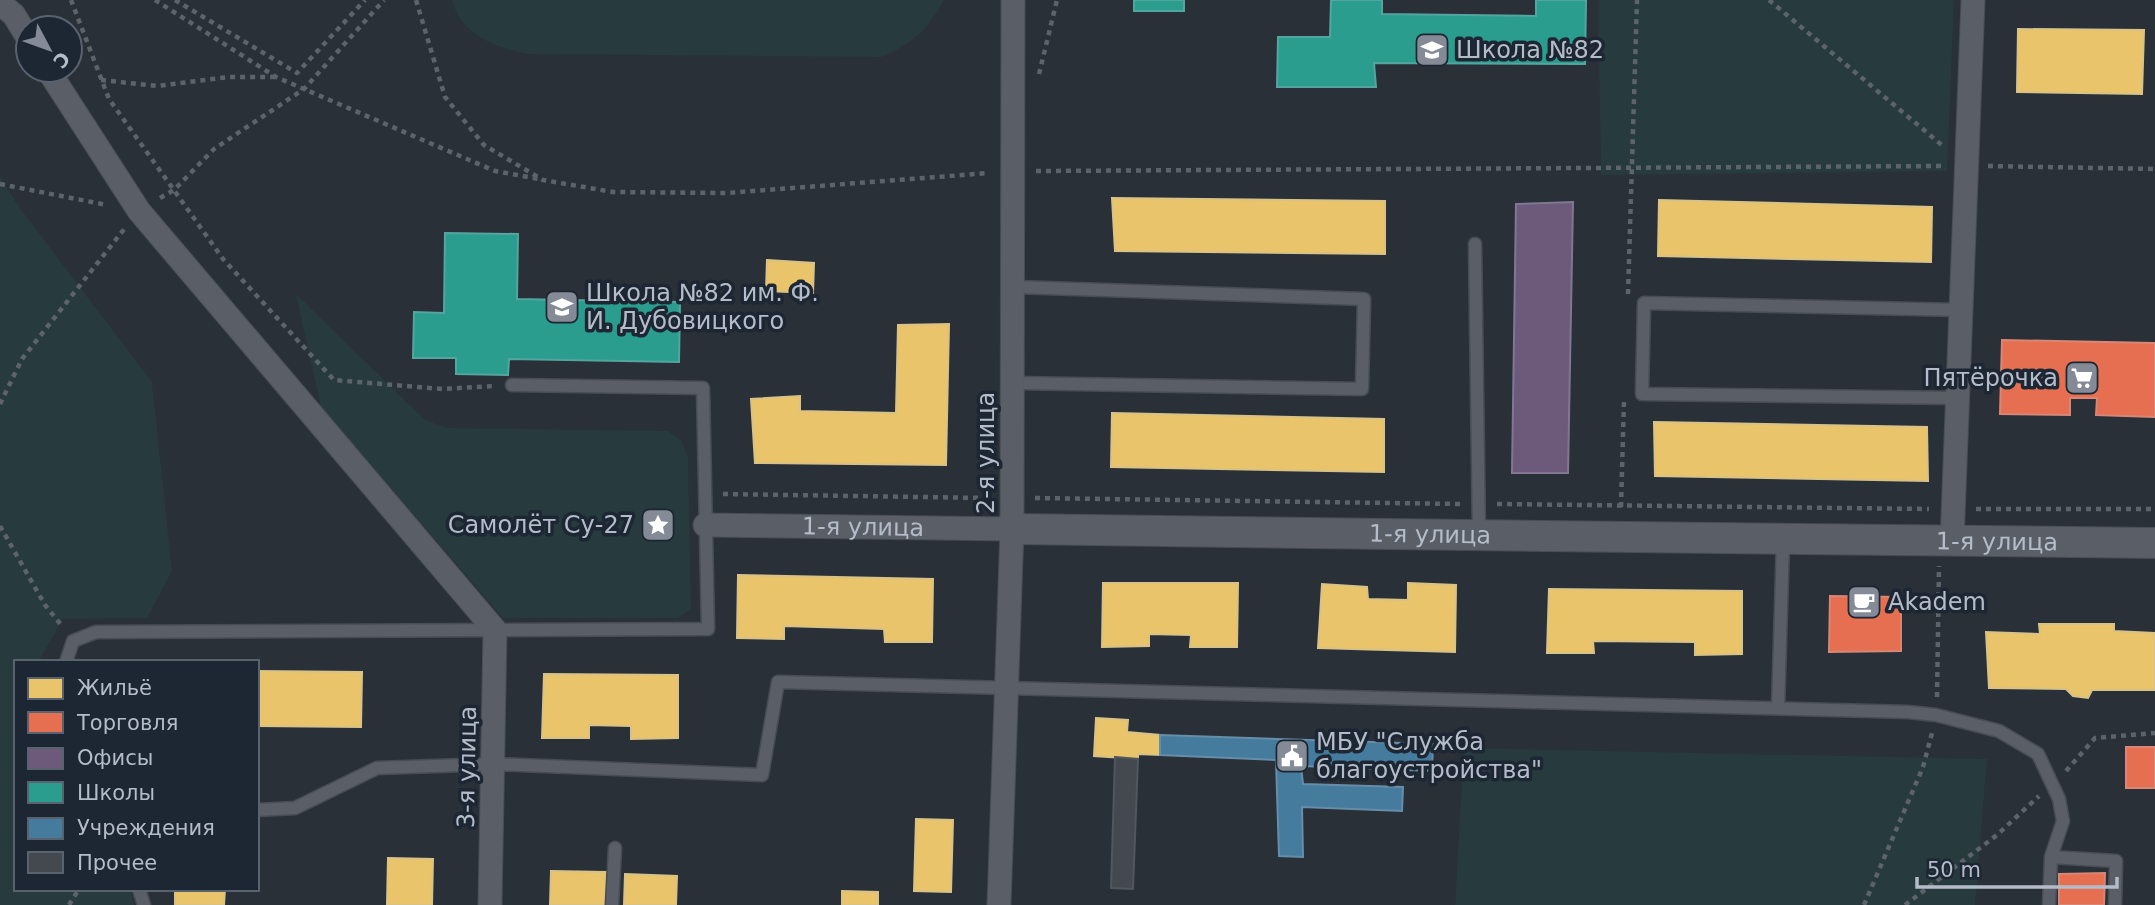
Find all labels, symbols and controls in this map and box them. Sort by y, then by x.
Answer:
north arrow [14,14,84,84]
school or university icon: Школа №82 [1413,31,1451,69]
place label: Школа №82 [1456,36,1604,64]
text: С [49,48,75,73]
place label: Школа №82 им. Ф. И. Дубовицкого [586,279,819,335]
school or university icon: Школа №82 им. Ф. И. Дубовицкого [543,288,581,326]
supermarket icon: Пятёрочка [2063,359,2101,397]
place label: Пятёрочка [1923,364,2058,392]
street label: 2-я улица [972,392,1000,514]
place icon: Самолёт Су-27 [639,506,677,544]
place label: Самолёт Су-27 [448,511,634,539]
street label: 1-я улица [802,512,924,542]
street label: 1-я улица [1369,520,1491,549]
street label: 1-я улица [1936,527,2058,556]
cafe icon: Akadem [1845,583,1883,621]
place label: Akadem [1888,588,1986,616]
legend [14,660,259,891]
text: Жильё [77,676,152,700]
street label: 3-я улица [452,706,482,828]
text: Торговля [76,711,178,735]
place label: МБУ "Служба благоустройства" [1316,728,1542,784]
public building icon: МБУ "Служба благоустройства" [1273,737,1311,775]
text: Офисы [77,746,153,770]
text: Школы [77,781,155,805]
text: Учреждения [77,816,215,840]
scale bar [1917,846,2116,890]
text: Прочее [77,851,157,875]
text: 50 m [1927,858,1981,882]

